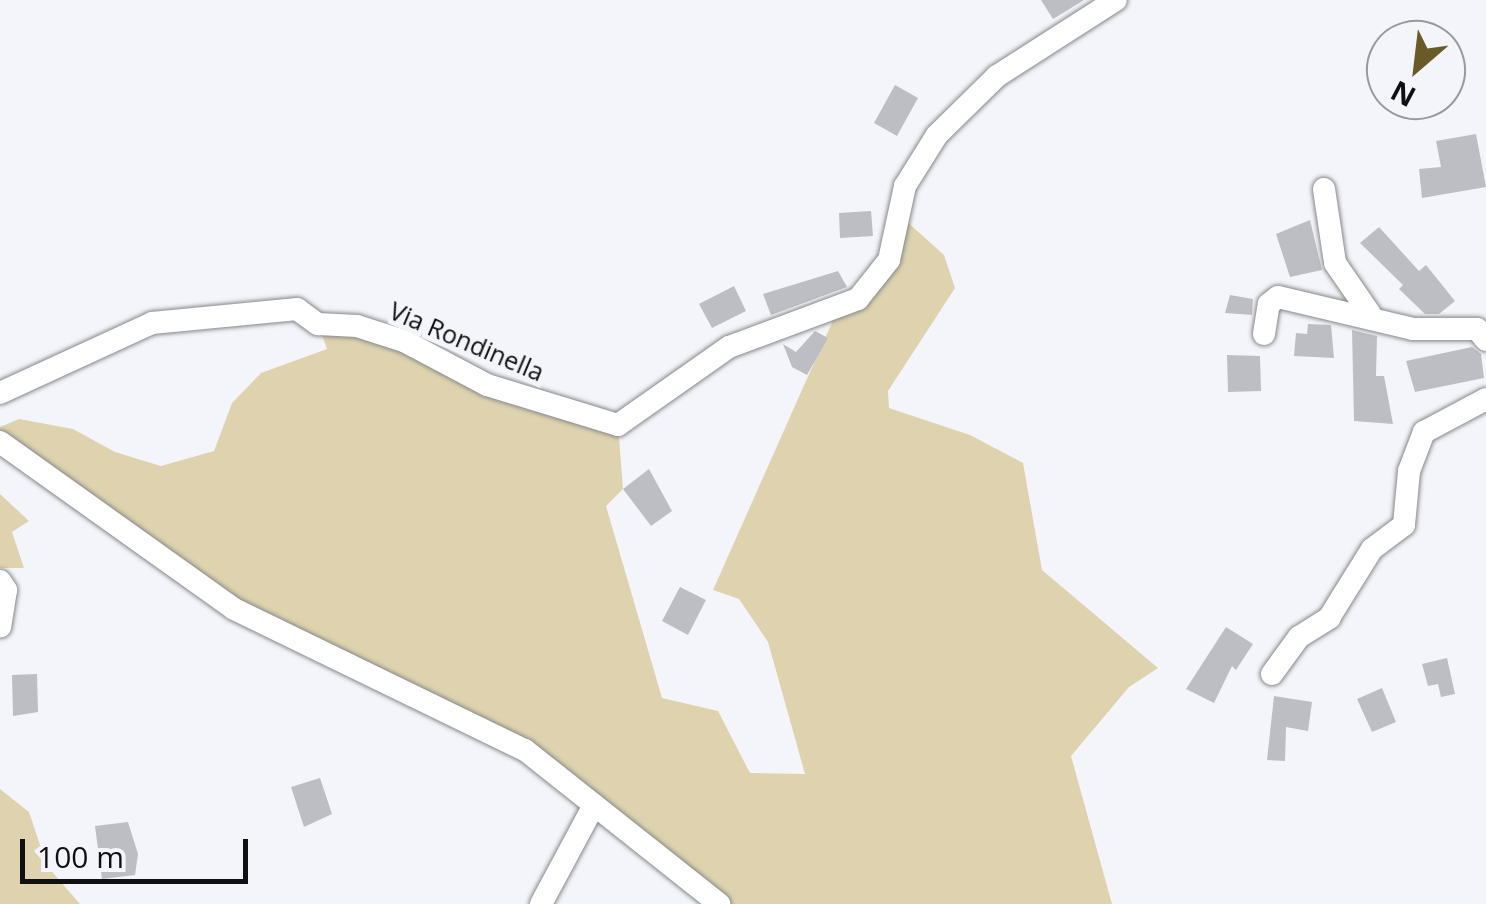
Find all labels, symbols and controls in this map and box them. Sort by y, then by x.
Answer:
north arrow [1366,20,1466,120]
text: N [1384,73,1422,117]
street label: Via Rondinella [385,295,549,387]
scale bar [25,819,252,881]
text: 100 m [37,836,124,877]

